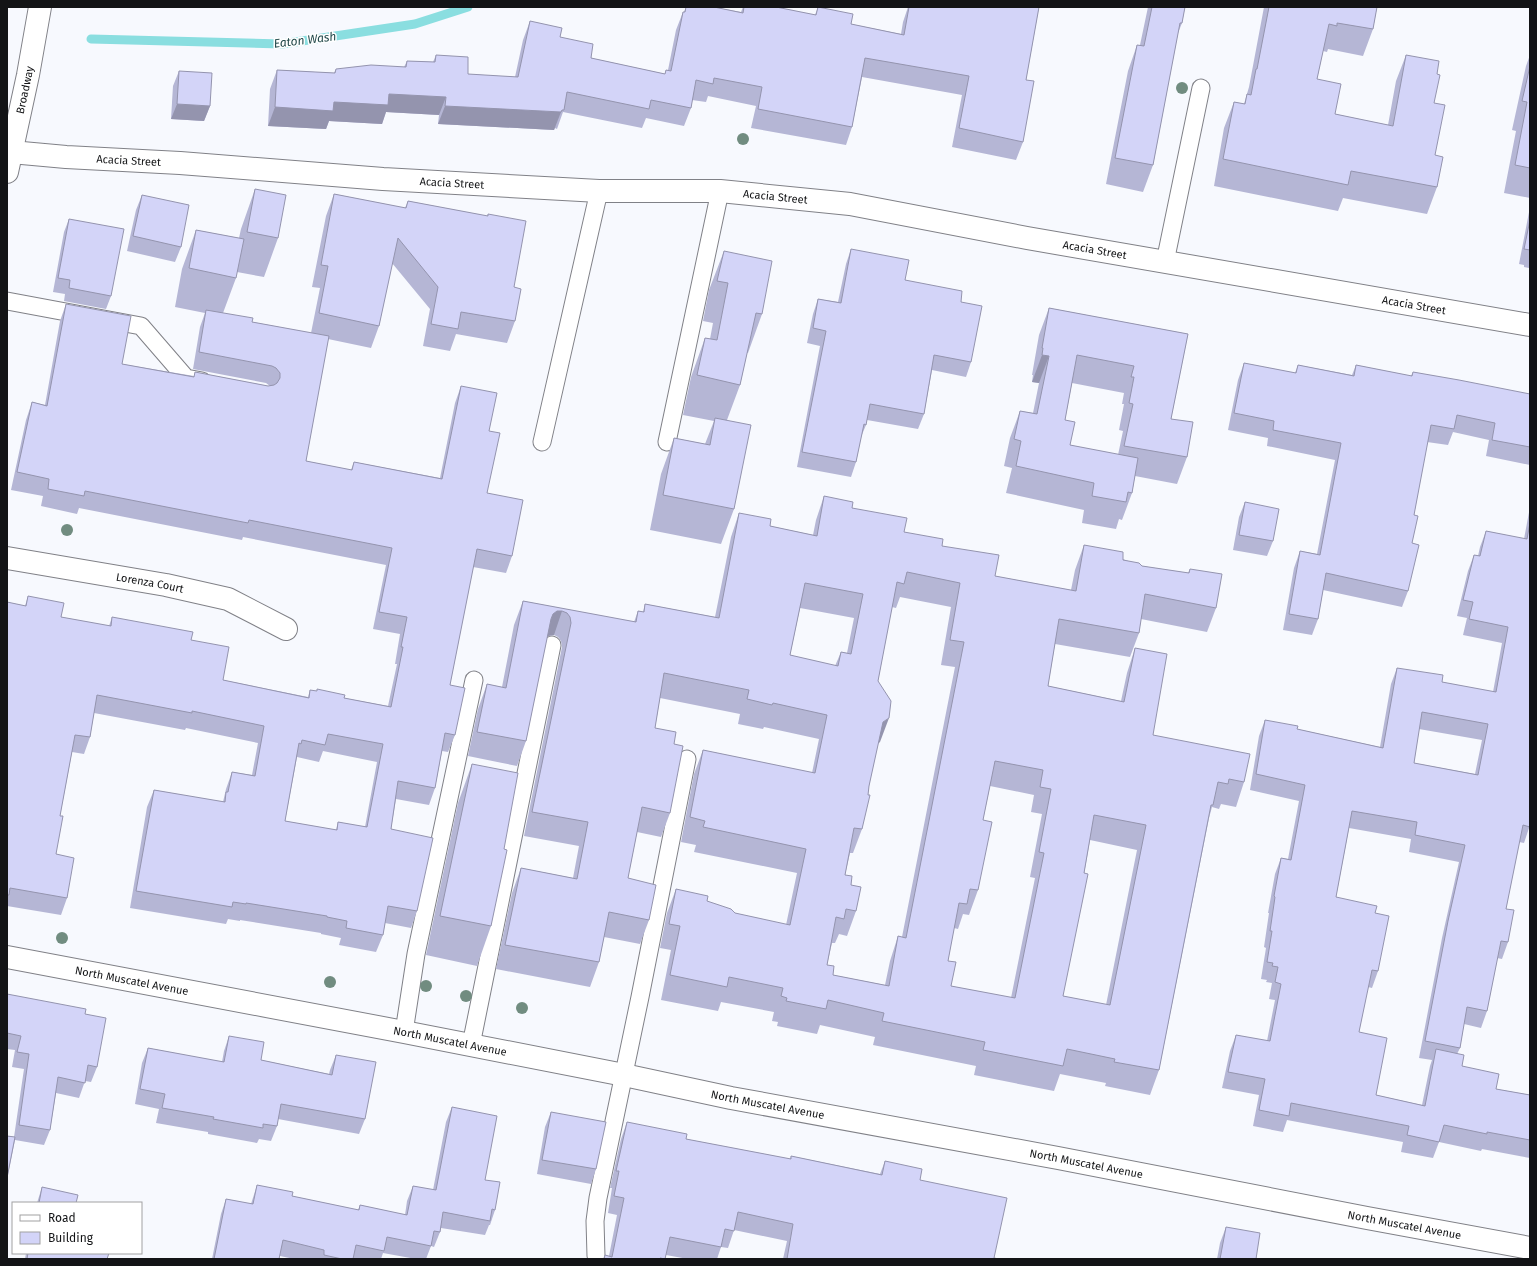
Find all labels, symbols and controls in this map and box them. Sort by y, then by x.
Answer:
water label: Eaton Wash [273,29,337,51]
street label: Broadway [13,64,36,115]
street label: Acacia Street [96,152,161,168]
street label: Acacia Street [419,175,485,191]
street label: Acacia Street [743,187,808,206]
street label: Acacia Street [1062,238,1128,262]
street label: Acacia Street [1381,293,1447,317]
street label: Lorenza Court [115,570,185,595]
street label: North Muscatel Avenue [74,963,190,998]
street label: North Muscatel Avenue [392,1024,508,1058]
street label: North Muscatel Avenue [710,1087,826,1122]
street label: North Muscatel Avenue [1029,1146,1144,1181]
legend [12,1202,142,1254]
street label: North Muscatel Avenue [1347,1208,1462,1242]
text: Road [48,1211,76,1225]
text: Building [48,1231,94,1245]

